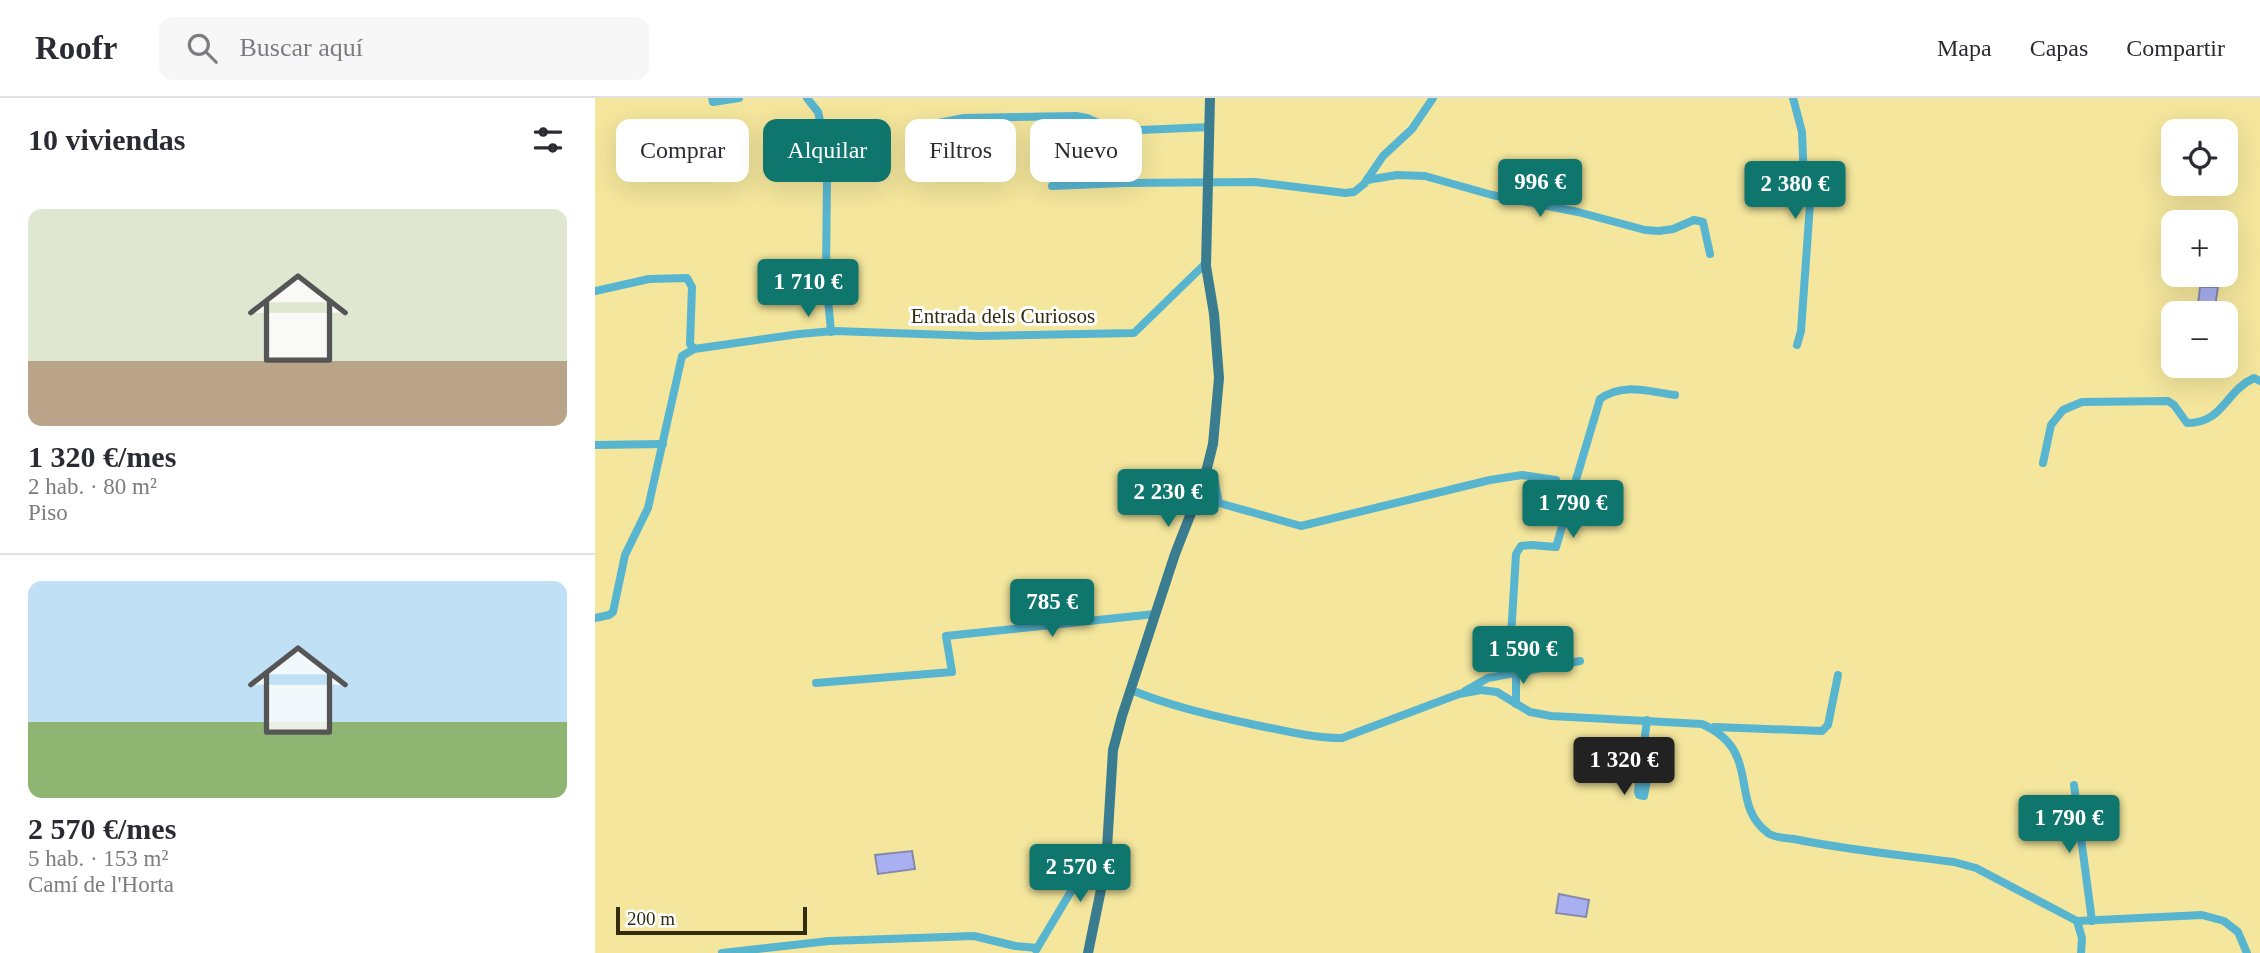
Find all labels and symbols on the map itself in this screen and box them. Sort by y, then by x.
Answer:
pin: 996 € [1491,159,1589,219]
pin: 2 380 € [1730,162,1860,221]
pin: 1 710 € [743,260,873,319]
street label: Entrada dels Curiosos [911,304,1095,328]
pin: 2 230 € [1103,470,1233,529]
pin: 1 790 € [1508,480,1638,540]
pin: 785 € [1003,580,1101,639]
pin: 1 590 € [1458,626,1588,686]
pin: 1 320 € [1559,738,1689,797]
pin: 1 790 € [2004,796,2134,855]
pin: 2 570 € [1015,844,1145,904]
scale bar [616,904,807,936]

